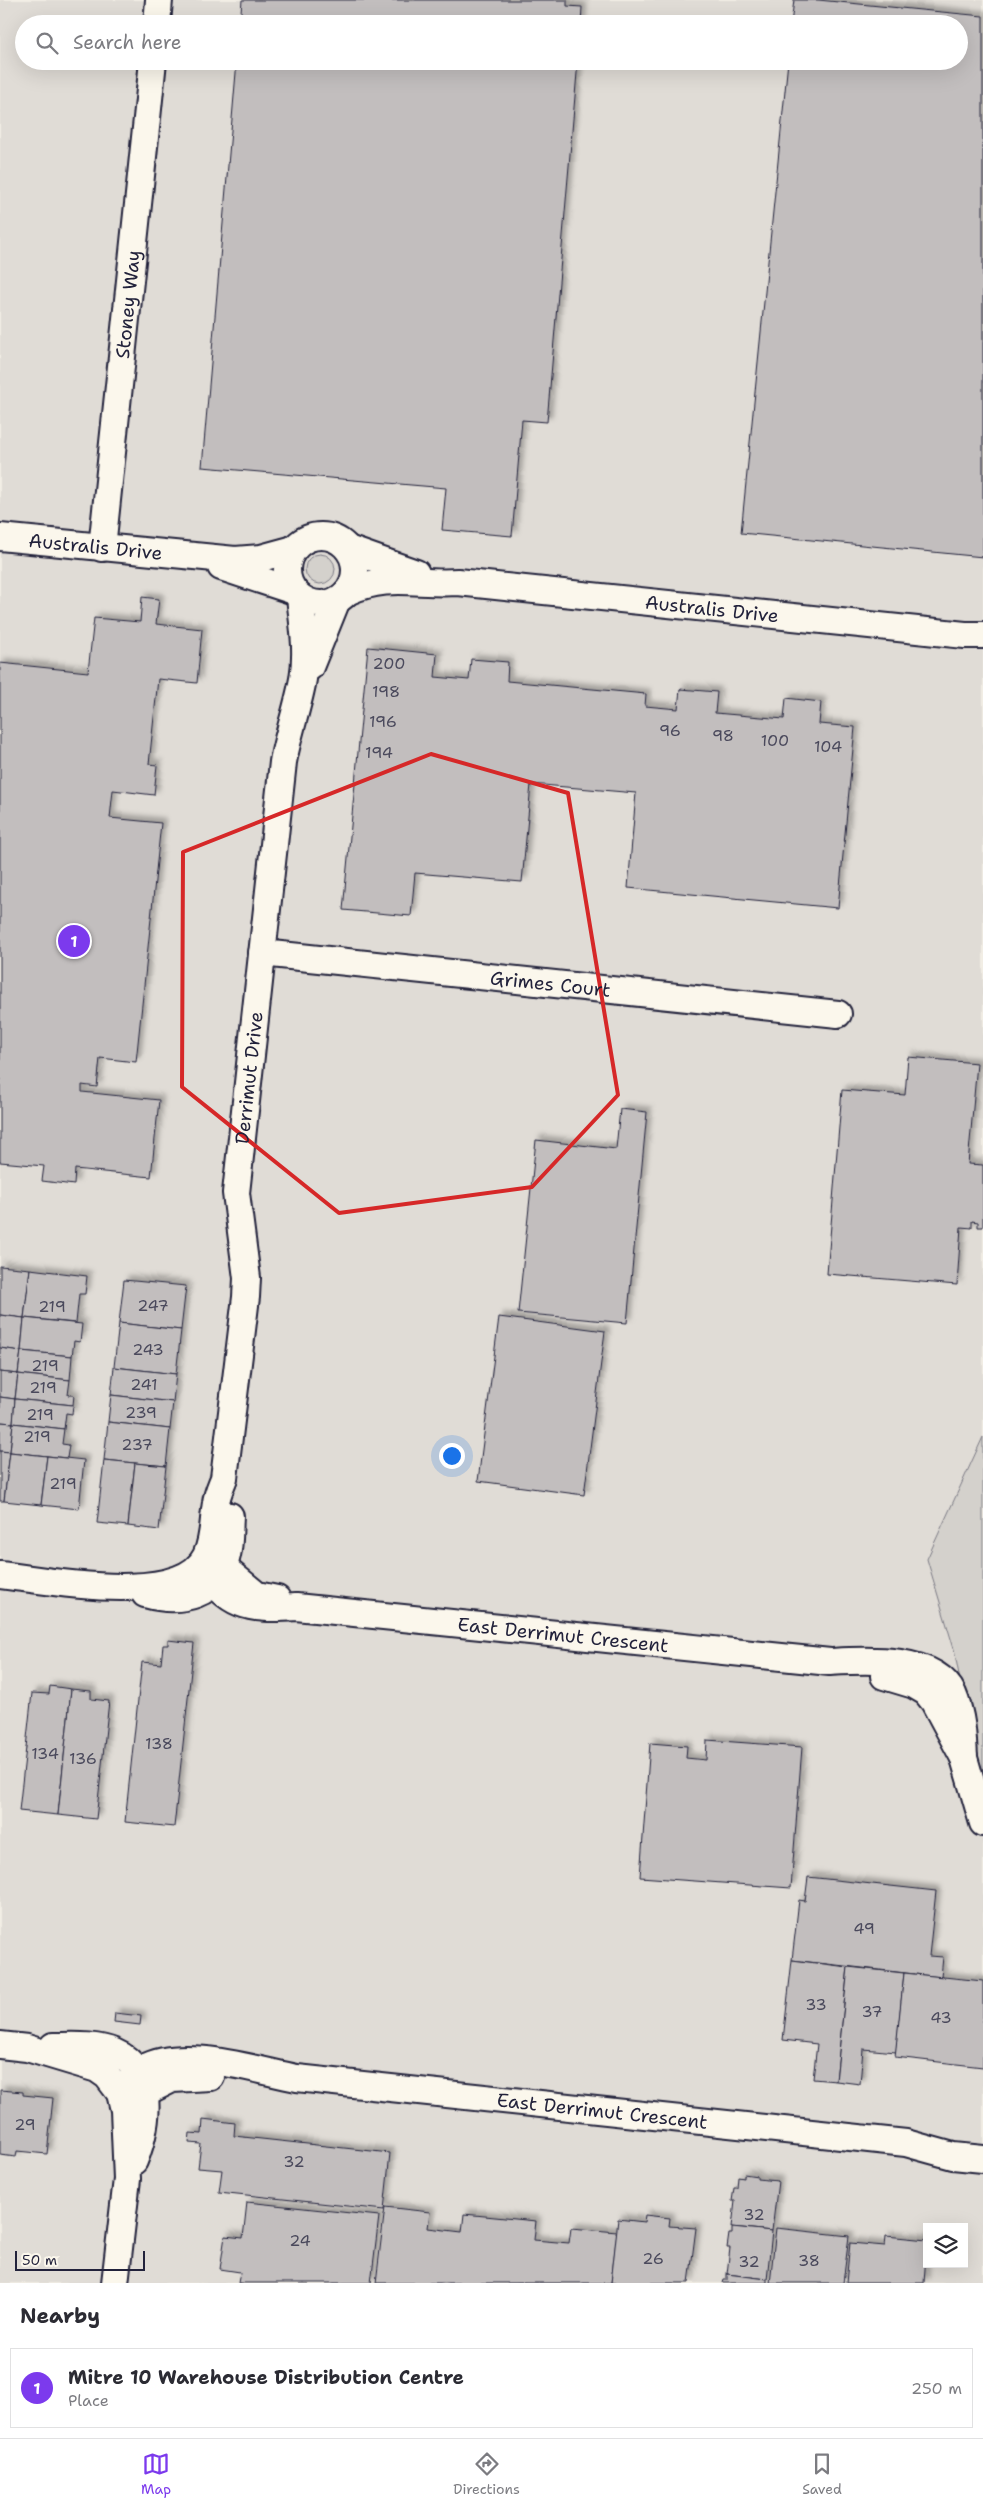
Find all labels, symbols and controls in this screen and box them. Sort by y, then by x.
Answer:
search box [15,15,968,70]
icon: search [33,29,61,57]
text: Search here [73,30,182,55]
street label: Stoney Way [109,249,146,360]
street label: Australis Drive [27,527,164,565]
street label: Australis Drive [644,589,780,628]
house number: 200 [373,653,405,674]
house number: 198 [372,681,400,702]
house number: 196 [369,711,397,732]
house number: 96 [659,720,681,741]
house number: 98 [712,725,734,746]
house number: 100 [761,730,789,751]
house number: 104 [814,736,842,757]
house number: 194 [365,742,393,763]
pin: 1 [58,922,90,960]
street label: Grimes Court [489,965,612,1002]
street label: Derrimut Drive [229,1010,268,1145]
house number: 247 [137,1295,169,1316]
house number: 219 [38,1296,66,1317]
house number: 243 [132,1339,164,1360]
house number: 219 [31,1355,59,1376]
house number: 241 [130,1374,158,1395]
house number: 219 [29,1377,57,1398]
house number: 239 [125,1402,157,1423]
house number: 219 [26,1404,54,1425]
house number: 219 [23,1426,51,1447]
house number: 237 [121,1434,153,1455]
your location [439,1443,465,1469]
house number: 219 [49,1473,77,1494]
street label: East Derrimut Crescent [456,1611,670,1658]
house number: 138 [145,1733,173,1754]
house number: 134 [31,1743,59,1764]
house number: 136 [69,1748,97,1769]
house number: 49 [853,1918,875,1939]
house number: 33 [805,1994,827,2015]
house number: 37 [861,2001,883,2022]
house number: 43 [930,2007,952,2028]
street label: East Derrimut Crescent [496,2087,709,2134]
house number: 29 [14,2114,36,2135]
house number: 32 [283,2151,305,2172]
house number: 32 [743,2204,765,2225]
map controls [923,2223,968,2268]
button: layers [923,2223,968,2268]
house number: 24 [289,2230,311,2251]
scale bar [15,2248,145,2271]
house number: 26 [642,2248,664,2269]
house number: 38 [798,2250,820,2271]
text: 50 m [22,2251,57,2269]
house number: 32 [738,2251,760,2272]
text: Nearby [20,2302,100,2330]
text: Mitre 10 Warehouse Distribution Centre [68,2365,464,2390]
text: 1 [33,2378,41,2399]
text: 250 m [911,2378,962,2399]
text: Place [68,2390,109,2411]
tab: Map [141,2450,171,2498]
tab: Directions [453,2450,520,2498]
tab: Saved [802,2450,842,2498]

